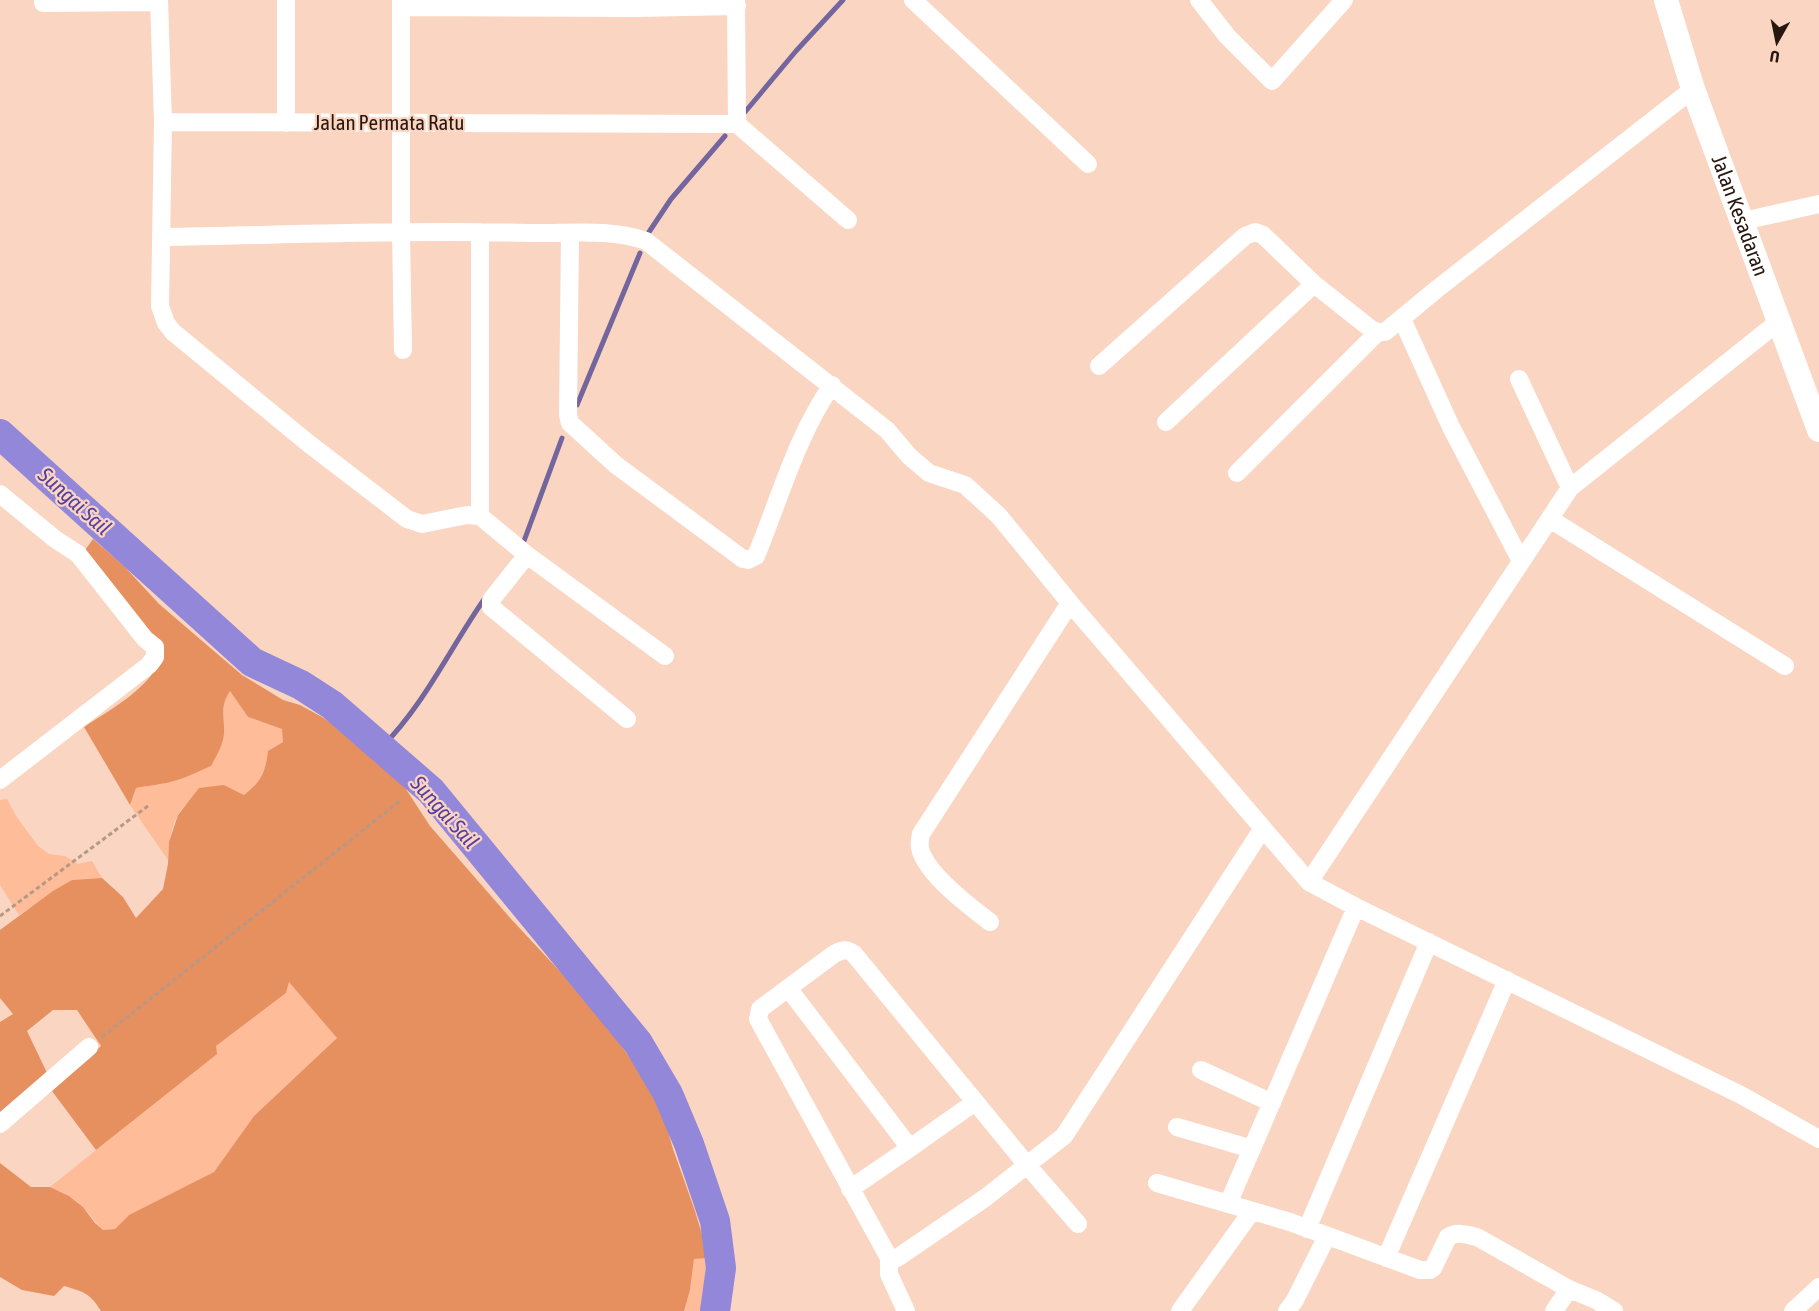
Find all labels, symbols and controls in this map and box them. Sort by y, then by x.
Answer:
north arrow [1747,12,1807,72]
text: U [1769,47,1781,66]
street label: Jalan Permata Ratu [314,110,464,134]
street label: Jalan Kesadaran [1707,152,1774,279]
water label: Sungai Sail [32,461,117,540]
water label: Sungai Sail [405,769,484,854]

